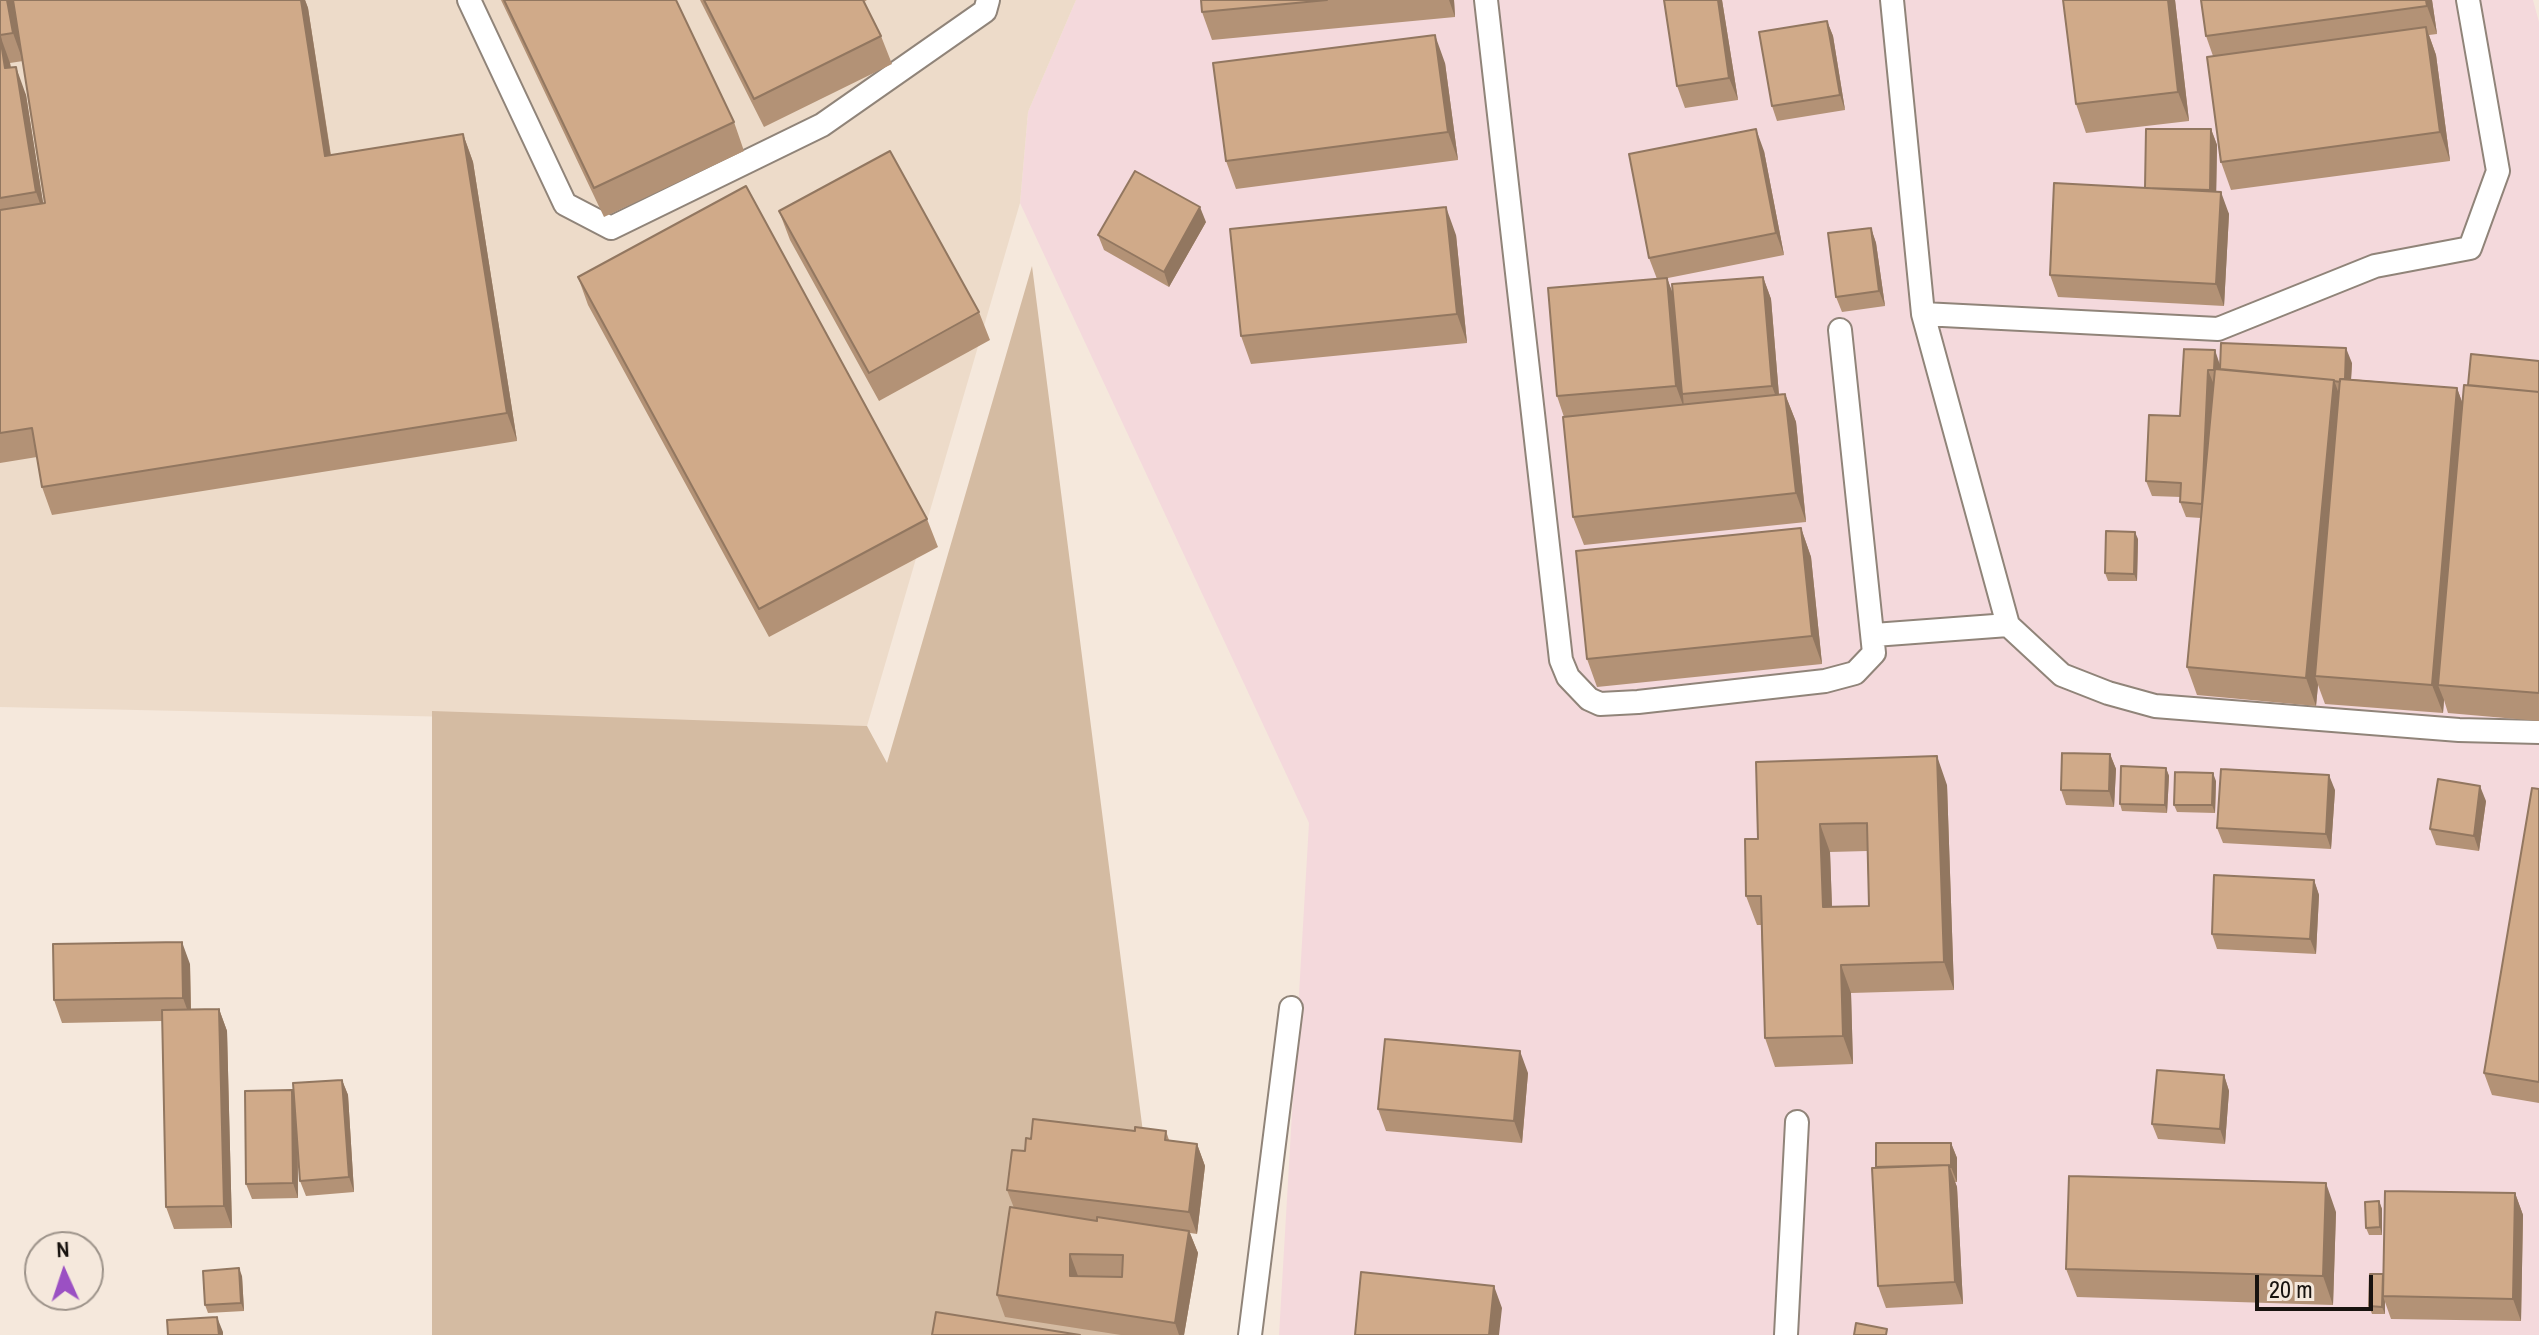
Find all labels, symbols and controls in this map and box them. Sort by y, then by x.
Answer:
north arrow [24,1231,104,1311]
text: N [56,1234,70,1264]
scale bar [2259,1259,2377,1309]
text: 20 m [2269,1273,2313,1305]

